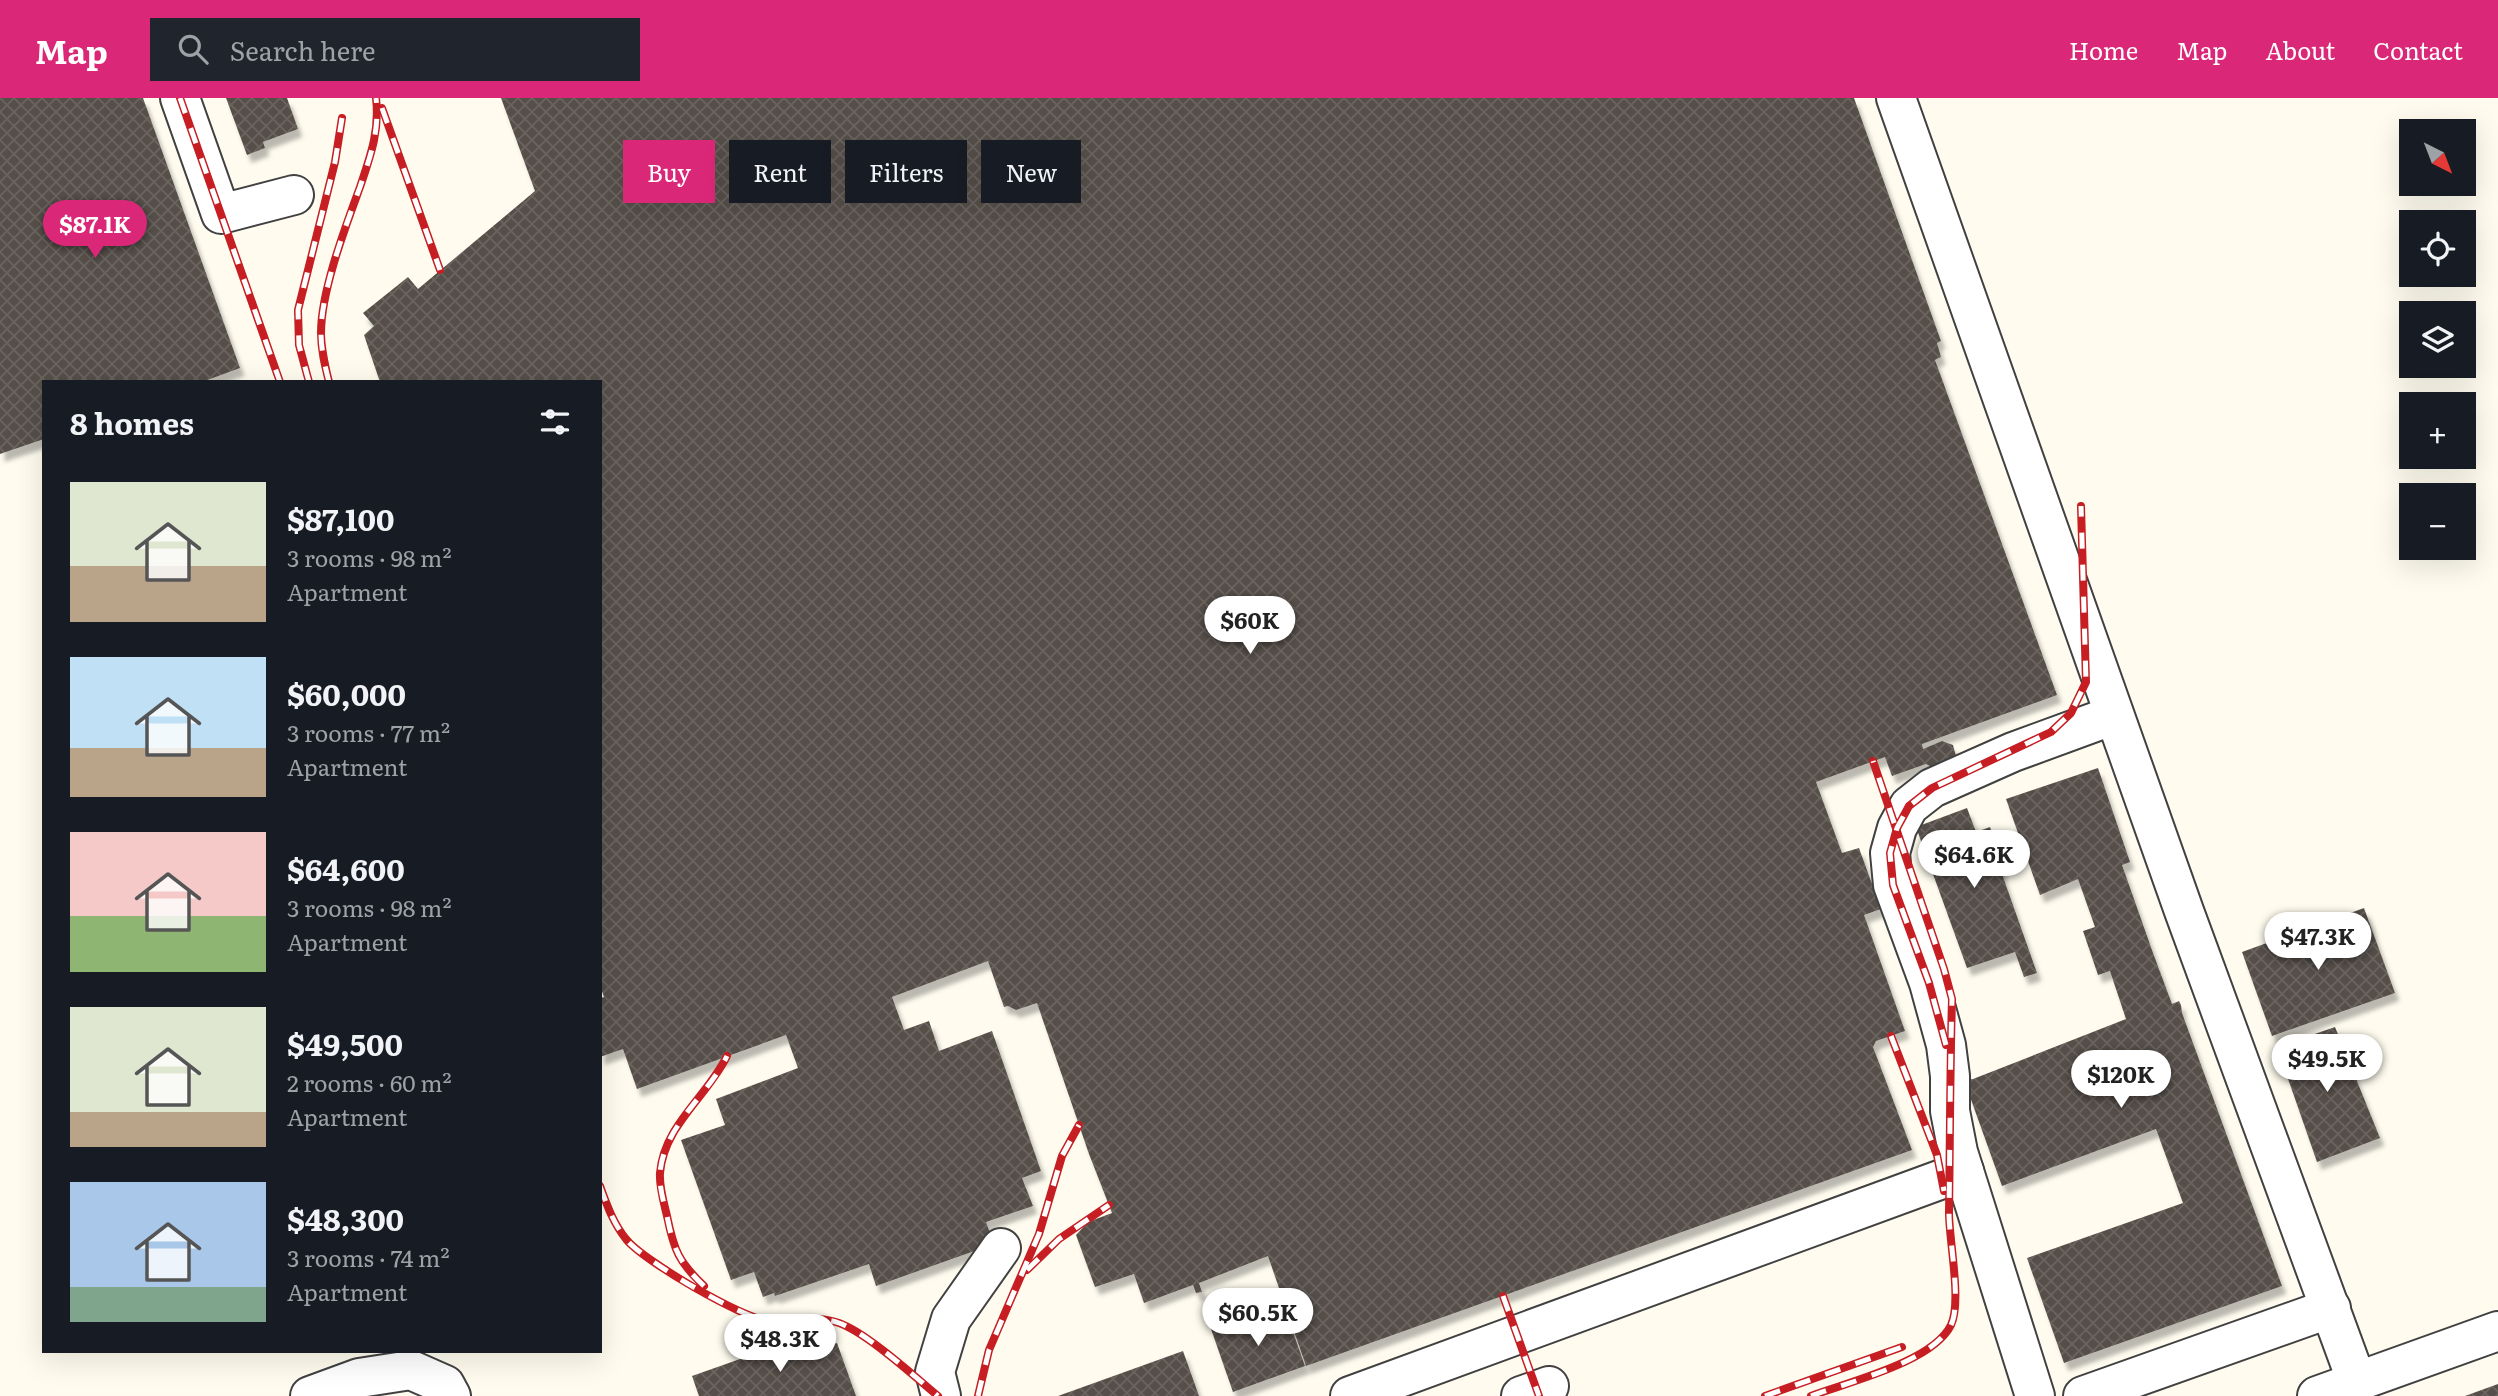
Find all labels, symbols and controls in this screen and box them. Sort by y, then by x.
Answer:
search box [150,18,640,81]
text: Map [35,25,108,74]
icon: search [174,30,212,68]
text: Search here [230,30,376,69]
text: Home [2069,32,2138,67]
text: Map [2176,32,2227,67]
text: About [2265,32,2335,67]
text: Contact [2373,32,2463,67]
north arrow [2399,119,2476,196]
map controls [2399,119,2476,560]
chip: Buy [623,140,715,203]
chip: Rent [729,140,831,203]
chip: Filters [845,140,967,203]
chip: New [981,140,1081,203]
pin: $87.1K [38,200,152,260]
text: $87.1K [59,206,131,240]
button: locate [2399,210,2476,287]
button: layers [2399,301,2476,378]
button: + [2399,392,2476,469]
text: 8 homes [70,400,194,444]
icon: filters [536,403,574,441]
button: − [2399,483,2476,560]
text: $87,100 [287,496,394,540]
icon: home [126,510,210,594]
text: 3 rooms · 98 m² [287,540,452,574]
text: Apartment [287,574,407,608]
pin: $60K [1209,596,1291,656]
text: $60K [1220,602,1280,636]
text: $60,000 [287,671,406,715]
icon: home [126,685,210,769]
text: 3 rooms · 77 m² [287,715,450,749]
text: Apartment [287,749,407,783]
pin: $64.6K [1917,830,2031,890]
text: $64.6K [1934,836,2014,870]
text: $64,600 [287,846,405,890]
icon: home [126,860,210,944]
text: 3 rooms · 98 m² [287,890,452,924]
pin: $47.3K [2261,912,2375,972]
text: $47.3K [2280,918,2356,952]
text: Apartment [287,924,407,958]
text: $49,500 [287,1021,403,1065]
pin: $49.5K [2270,1034,2384,1094]
icon: home [126,1035,210,1119]
text: $49.5K [2288,1040,2366,1074]
pin: $120K [2072,1051,2170,1110]
text: $120K [2087,1056,2155,1090]
text: 2 rooms · 60 m² [287,1065,452,1099]
text: Apartment [287,1099,407,1133]
text: $48,300 [287,1196,404,1240]
icon: home [126,1210,210,1294]
text: 3 rooms · 74 m² [287,1240,450,1274]
text: Apartment [287,1274,407,1308]
pin: $60.5K [1201,1288,1315,1348]
text: $60.5K [1218,1294,1298,1328]
pin: $48.3K [723,1314,837,1374]
text: $48.3K [740,1320,820,1354]

